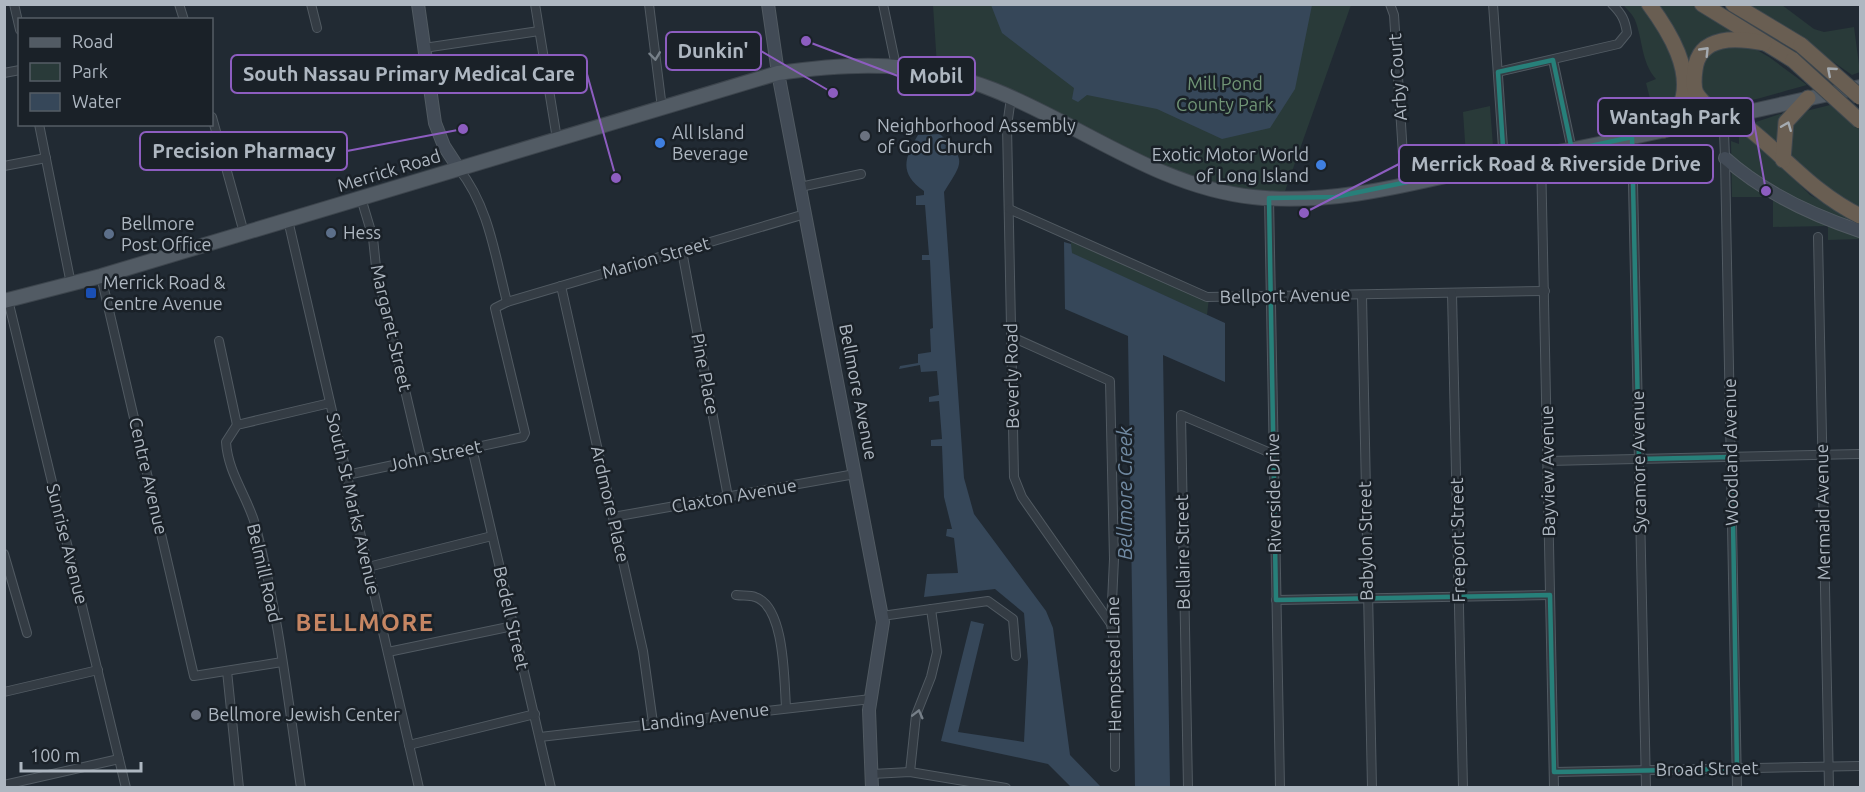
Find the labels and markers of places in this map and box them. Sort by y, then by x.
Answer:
callout: Dunkin' [666,32,761,70]
callout: South Nassau Primary Medical Care [231,55,587,93]
callout: Mobil [898,57,975,95]
callout: Wantagh Park [1598,98,1753,136]
place label: Neighborhood Assembly of God Church [877,115,1076,156]
place label: All Island Beverage [672,122,748,163]
marker: Neighborhood Assembly of God Church [858,129,872,143]
callout: Precision Pharmacy [140,132,347,170]
marker: All Island Beverage [653,136,667,150]
place label: Exotic Motor World of Long Island [1152,144,1309,185]
callout: Merrick Road & Riverside Drive [1399,145,1713,183]
marker: Exotic Motor World of Long Island [1314,158,1328,172]
place label: Bellmore Post Office [121,213,211,254]
place label: Hess [343,222,381,242]
marker: Hess [324,226,338,240]
marker: Bellmore Post Office [102,227,116,241]
place label: Merrick Road & Centre Avenue [103,272,226,313]
marker: Merrick Road & Centre Avenue [84,286,98,300]
place label: Bellmore Jewish Center [208,704,400,724]
marker: Bellmore Jewish Center [189,708,203,722]

